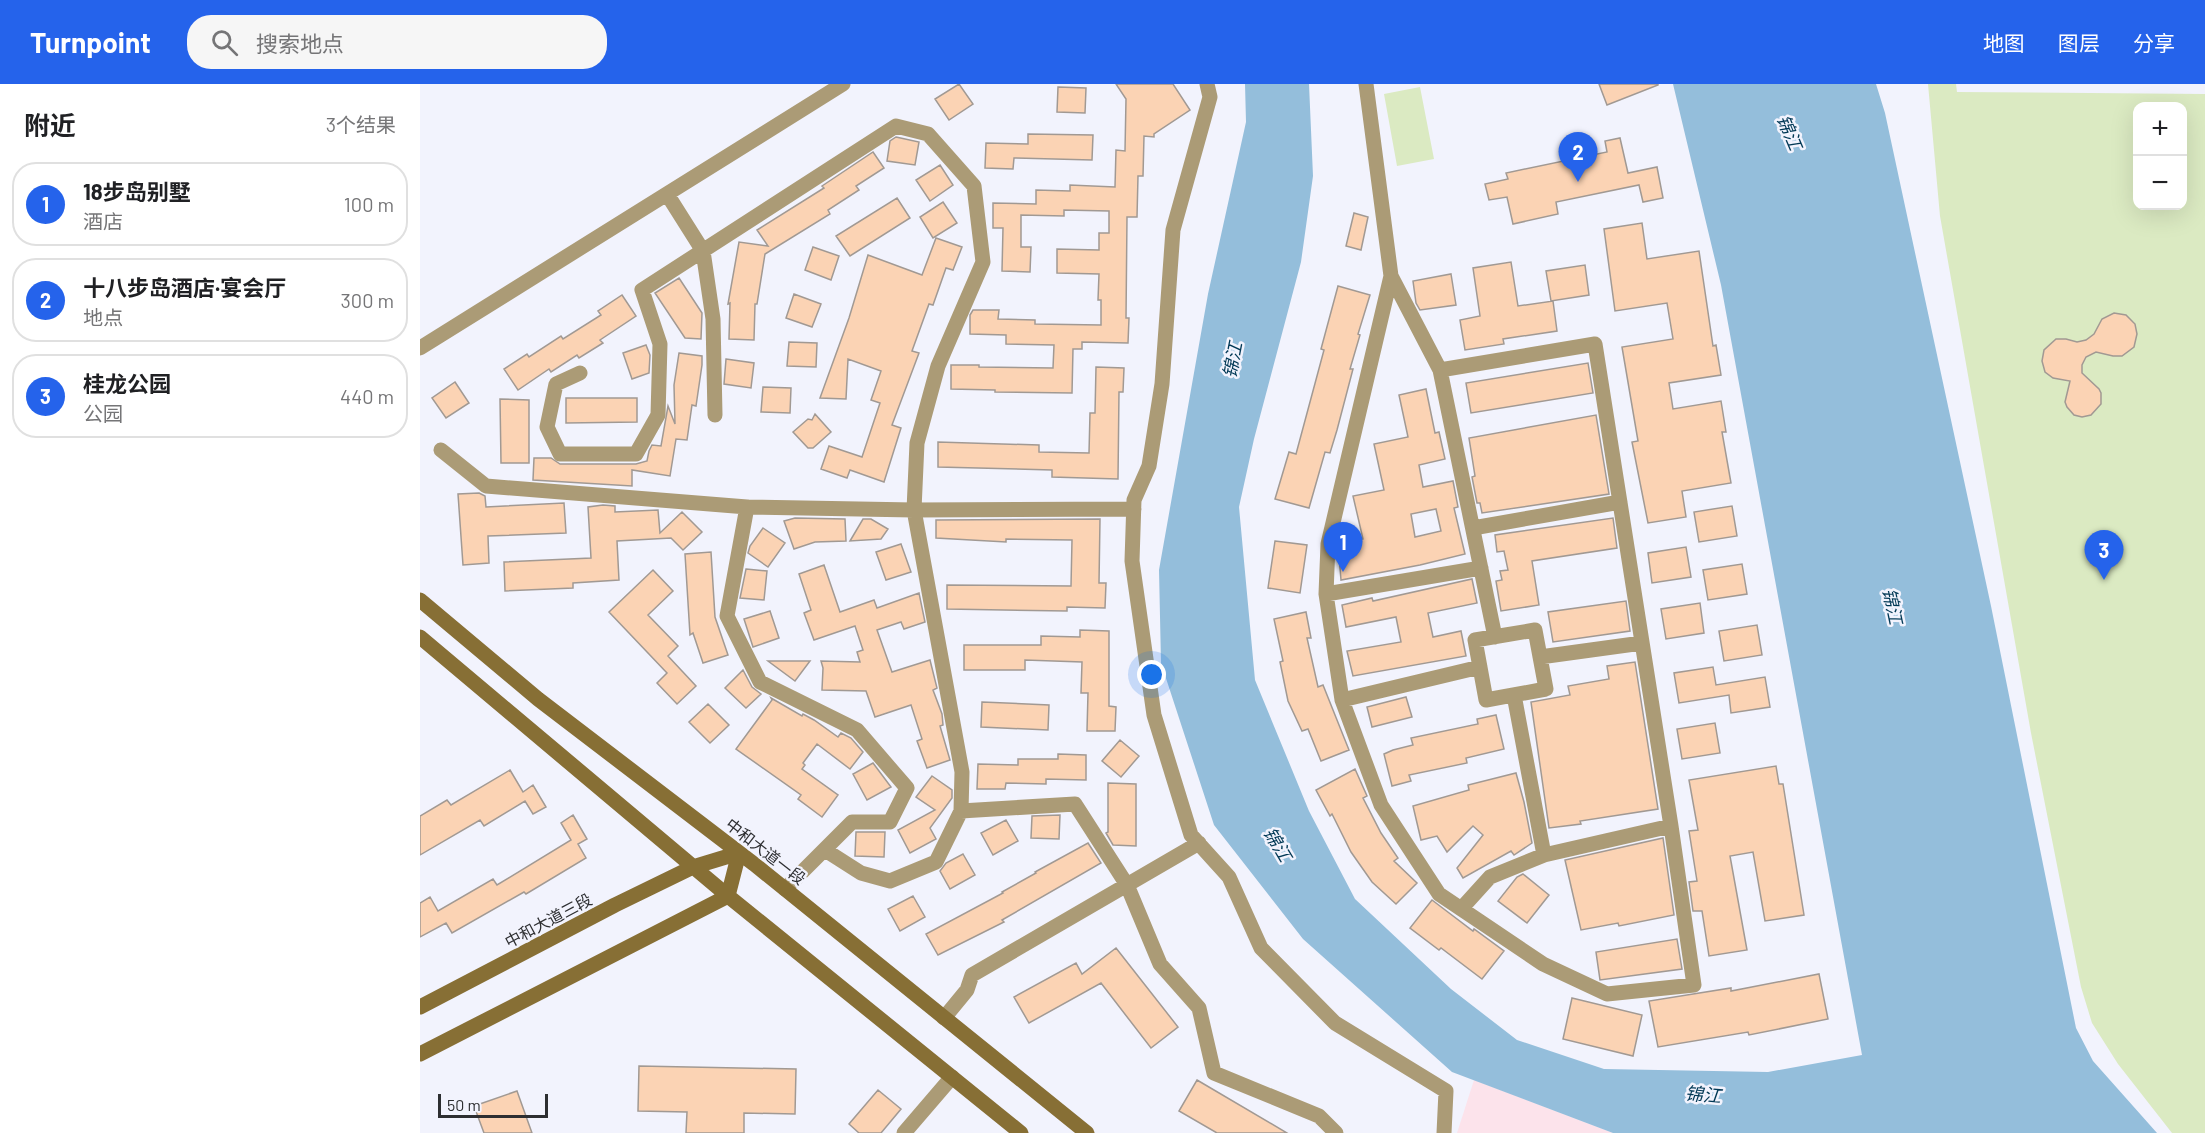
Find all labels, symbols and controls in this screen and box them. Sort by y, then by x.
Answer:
search box [187,15,607,69]
text: Turnpoint [30,25,151,59]
icon: search [208,26,241,59]
text: 搜索地点 [256,30,344,56]
text: 地图 [1983,30,2025,55]
text: 图层 [2058,30,2100,55]
text: 分享 [2133,30,2175,55]
map controls [2133,102,2187,210]
button: + [2133,102,2187,156]
text: 附近 [24,109,76,140]
water label: 锦江 [1773,111,1808,155]
text: 3个结果 [326,112,396,136]
pin: 2 [1558,132,1598,182]
button: − [2133,156,2187,210]
text: 18步岛别墅 [83,178,191,204]
text: 1 [42,192,49,216]
text: 100 m [344,192,394,216]
text: 酒店 [83,209,123,233]
text: 十八步岛酒店·宴会厅 [83,274,286,300]
text: 2 [40,288,51,312]
text: 300 m [341,288,394,312]
text: 地点 [83,305,123,329]
water label: 锦江 [1218,338,1247,380]
text: 桂龙公园 [83,370,171,396]
text: 3 [40,384,51,408]
text: 440 m [340,384,394,408]
text: 公园 [83,401,123,425]
pin: 1 [1324,522,1362,572]
pin: 3 [2084,530,2124,580]
water label: 锦江 [1878,586,1908,628]
your location [1137,660,1166,689]
street label: 中和大道一段 [722,814,810,888]
water label: 锦江 [1259,823,1298,867]
street label: 中和大道三段 [501,889,595,951]
water label: 锦江 [1684,1081,1724,1107]
scale bar [438,1091,548,1118]
text: 50 m [447,1095,481,1114]

